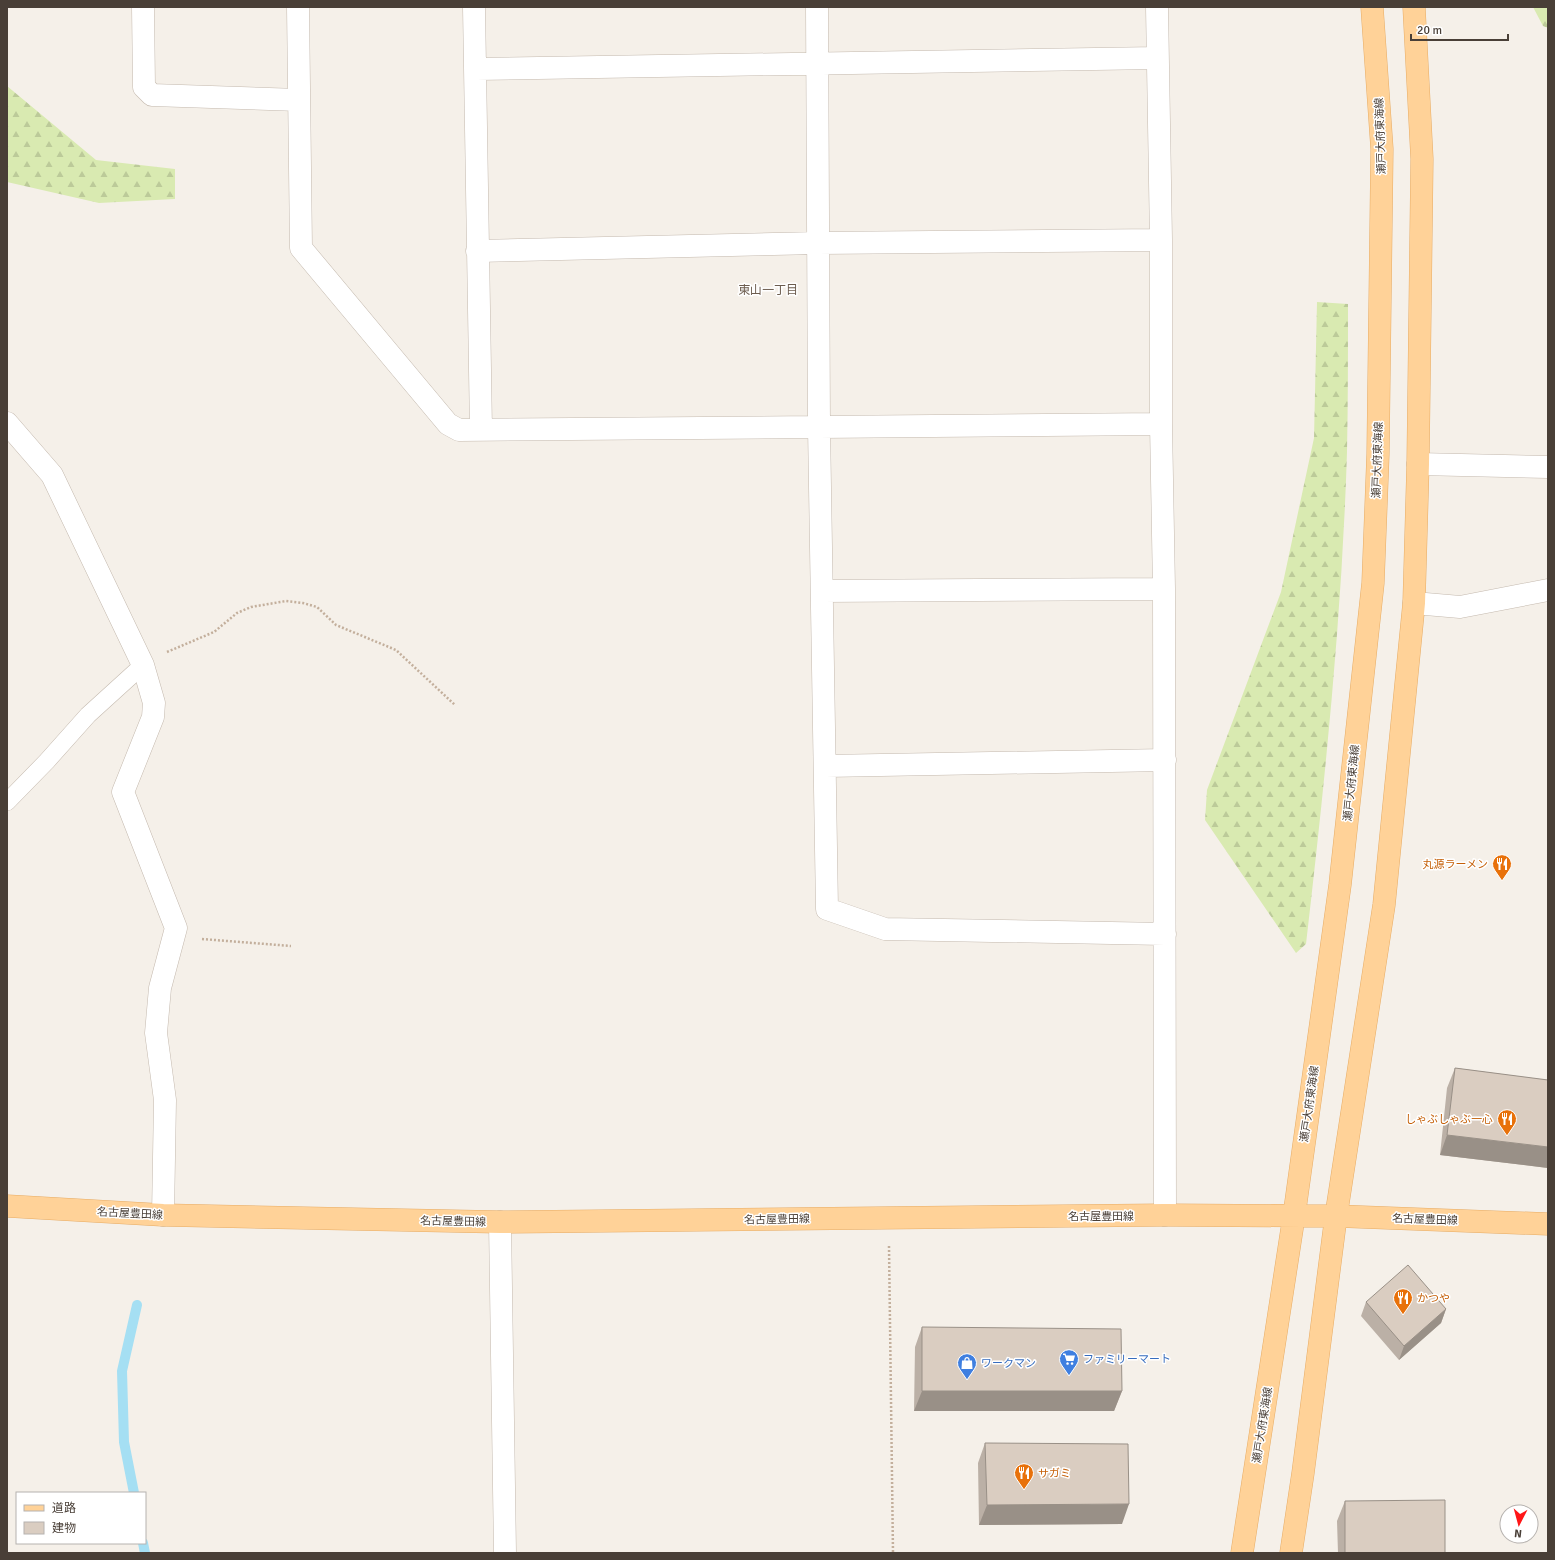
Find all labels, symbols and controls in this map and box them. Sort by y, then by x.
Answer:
scale bar [1411,16,1508,42]
text: 20 m [1417,23,1442,38]
street label: 瀬戸大府東海線 [1373,97,1388,175]
district label: 東山一丁目 [738,283,798,298]
street label: 瀬戸大府東海線 [1370,421,1385,499]
street label: 瀬戸大府東海線 [1341,744,1362,822]
restaurant icon: 丸源ラーメン [1491,853,1513,881]
place label: 丸源ラーメン [1422,858,1488,871]
street label: 瀬戸大府東海線 [1298,1065,1321,1143]
restaurant icon: しゃぶしゃぶ一心 [1496,1108,1518,1136]
place label: しゃぶしゃぶ一心 [1405,1113,1493,1126]
street label: 名古屋豊田線 [97,1205,163,1222]
street label: 名古屋豊田線 [1068,1210,1134,1223]
street label: 名古屋豊田線 [744,1212,810,1227]
street label: 名古屋豊田線 [1392,1212,1458,1227]
street label: 名古屋豊田線 [420,1214,486,1229]
restaurant icon: かつや [1392,1287,1414,1315]
place label: かつや [1417,1292,1450,1305]
supermarket icon: ファミリーマート [1058,1348,1080,1376]
shop icon: ワークマン [956,1352,978,1380]
place label: ファミリーマート [1083,1353,1171,1366]
place label: ワークマン [981,1357,1036,1370]
street label: 瀬戸大府東海線 [1250,1386,1275,1464]
restaurant icon: サガミ [1013,1462,1035,1490]
place label: サガミ [1038,1467,1071,1480]
legend [16,1492,146,1544]
text: 道路 [52,1501,76,1516]
north arrow [1499,1504,1539,1544]
text: 建物 [52,1521,76,1536]
text: N [1514,1527,1522,1540]

